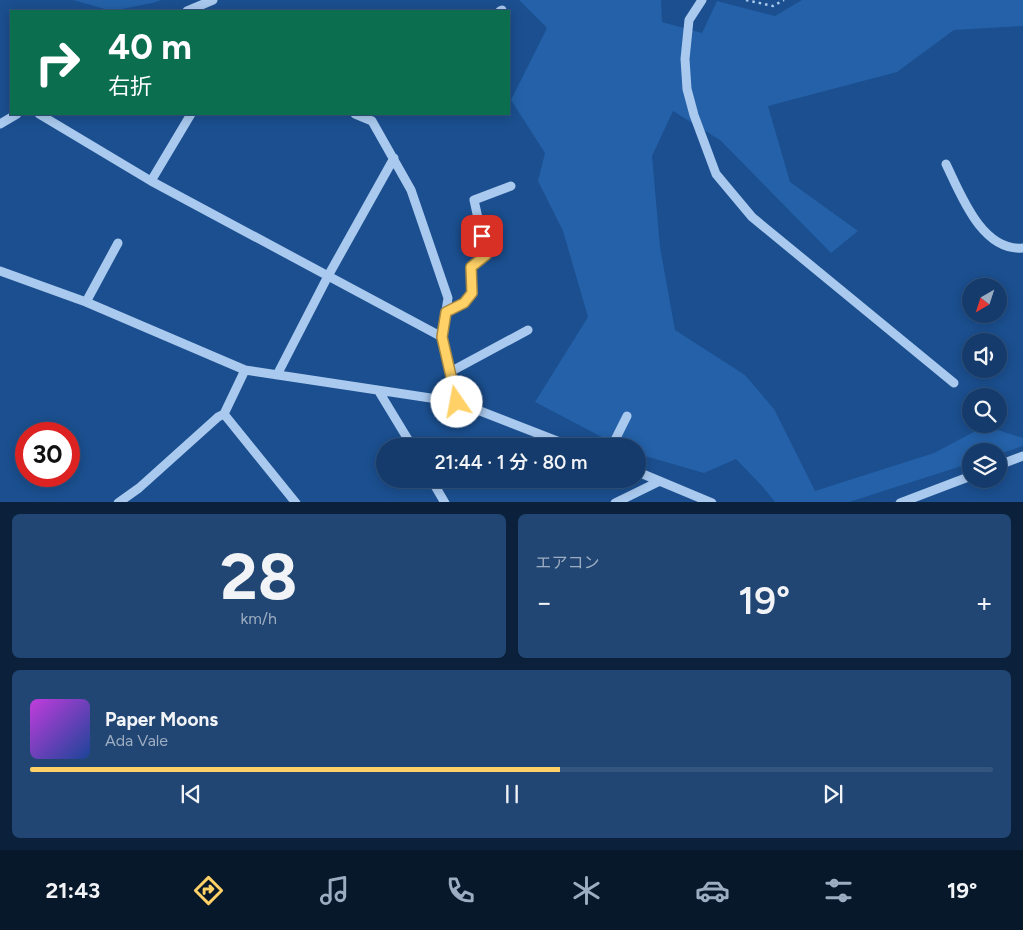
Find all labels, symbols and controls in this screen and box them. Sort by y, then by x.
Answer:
text: 40 m [108,26,192,68]
icon: right [25,30,90,95]
text: 右折 [108,73,152,100]
pin [461,215,503,257]
icon: arrive [468,222,496,250]
north arrow [962,278,1008,322]
map controls [962,278,1007,488]
button: sound [962,333,1007,378]
position arrow [430,375,482,427]
button: search [962,388,1007,433]
speed limit sign: 30 [15,422,80,487]
button: layers [962,443,1007,488]
text: 21:44 · 1 分 · 80 m [435,451,587,474]
text: 28 [220,537,297,615]
text: エアコン [536,553,600,572]
text: 19° [738,578,790,624]
text: − [536,585,553,619]
text: + [976,585,993,619]
text: km/h [240,609,277,628]
text: Paper Moons [105,708,218,731]
text: Ada Vale [105,731,168,750]
icon: previous [177,780,205,808]
icon: pause [498,780,526,808]
icon: next [819,780,847,808]
icon: directions [191,873,226,908]
icon: music [317,873,352,908]
icon: phone [443,873,478,908]
icon: climate [569,873,604,908]
icon: car [695,873,730,908]
icon: filters [821,873,856,908]
text: 21:43 [45,877,100,904]
text: 19° [947,877,977,904]

